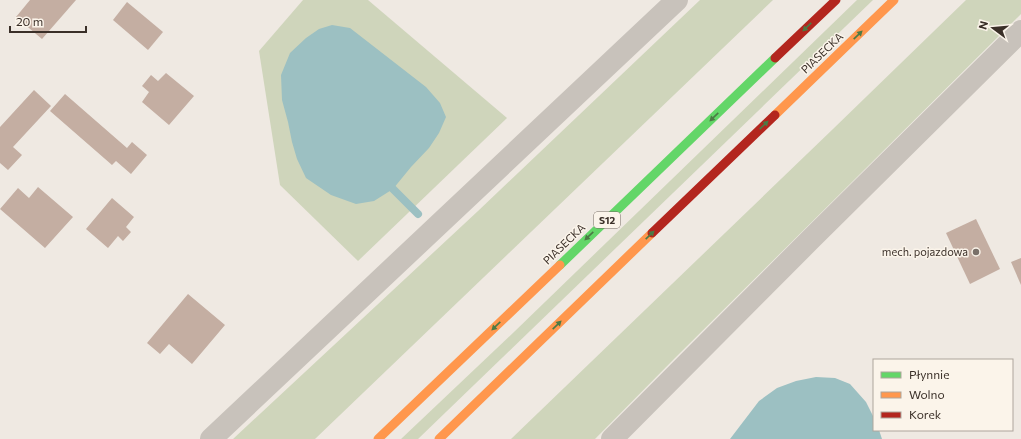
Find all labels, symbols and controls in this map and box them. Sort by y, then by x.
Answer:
scale bar [10,8,86,34]
north arrow [973,8,1013,48]
text: 20 m [16,14,43,28]
text: N [976,19,990,31]
one-way arrow [802,22,812,32]
street label: PIASECKA [798,29,846,76]
one-way arrow [853,30,863,40]
one-way arrow [709,112,718,121]
one-way arrow [759,120,769,130]
road number: S12 [594,212,620,228]
street label: PIASECKA [540,220,588,267]
one-way arrow [645,230,655,240]
one-way arrow [584,231,594,241]
place label: mech. pojazdowa [882,245,968,258]
marker: mech. pojazdowa [971,247,981,257]
one-way arrow [552,320,562,330]
one-way arrow [491,321,500,330]
legend [873,359,1013,431]
text: Płynnie [909,367,950,381]
text: Wolno [909,387,945,401]
text: Korek [909,407,942,421]

